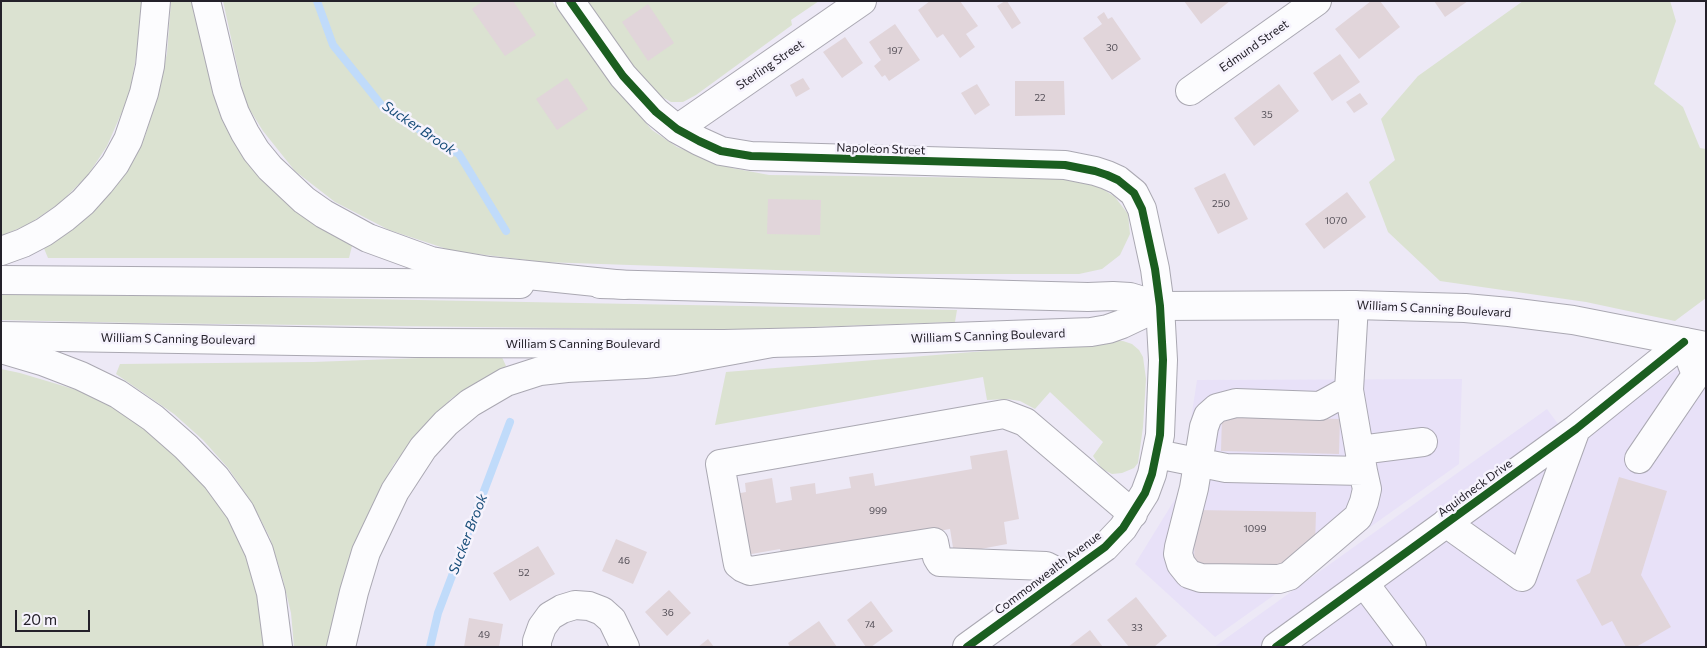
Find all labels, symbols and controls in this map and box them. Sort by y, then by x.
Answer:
street label: Edmund Street [1217,17,1291,75]
street label: Sterling Street [733,37,807,93]
house number: 30 [1106,42,1118,54]
house number: 197 [887,45,903,57]
house number: 22 [1034,92,1046,104]
water label: Sucker Brook [379,97,459,159]
house number: 35 [1261,109,1273,121]
street label: Napoleon Street [836,140,926,158]
house number: 250 [1212,198,1230,210]
house number: 1070 [1325,215,1347,227]
street label: William S Canning Boulevard [1356,298,1512,320]
street label: William S Canning Boulevard [911,326,1065,346]
street label: William S Canning Boulevard [101,330,255,348]
street label: William S Canning Boulevard [506,337,660,351]
street label: Aquidneck Drive [1435,456,1515,520]
water label: Sucker Brook [445,492,491,576]
house number: 999 [869,505,887,517]
house number: 1099 [1244,523,1266,535]
street label: Commonwealth Avenue [992,528,1104,618]
house number: 46 [618,555,630,567]
house number: 52 [518,567,530,579]
scale bar [18,600,92,632]
house number: 36 [662,607,674,619]
text: 20 m [23,610,57,628]
house number: 74 [865,619,875,631]
house number: 33 [1131,622,1143,634]
house number: 49 [478,629,490,641]

